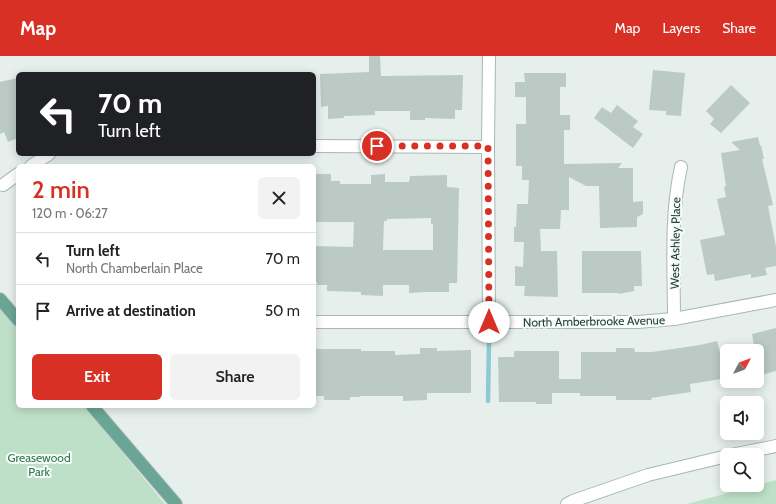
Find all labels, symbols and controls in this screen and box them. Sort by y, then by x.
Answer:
text: Map [20,17,56,40]
text: Map [615,19,640,37]
text: Layers [662,19,700,37]
text: Share [722,19,756,37]
text: 70 m [98,86,162,120]
icon: left [32,88,84,140]
text: Turn left [98,120,161,142]
pin [360,129,394,163]
icon: arrive [366,135,388,157]
text: 2 min [32,175,90,204]
button: close [258,177,300,219]
street label: West Ashley Place [667,197,683,289]
text: 120 m · 06:27 [32,205,108,221]
text: Turn left [66,242,120,260]
icon: left [32,248,54,270]
text: 70 m [266,250,300,268]
text: North Chamberlain Place [66,260,203,276]
icon: arrive [32,300,54,322]
position arrow [468,301,510,343]
text: Arrive at destination [66,302,196,320]
text: 50 m [265,302,300,320]
street label: North Amberbrooke Avenue [523,312,665,330]
north arrow [720,344,764,388]
map controls [720,344,764,492]
button: Exit [32,354,162,400]
button: Share [170,354,300,400]
button: sound [720,396,764,440]
button: search [720,448,764,492]
park label: Greasewood Park [7,450,71,479]

